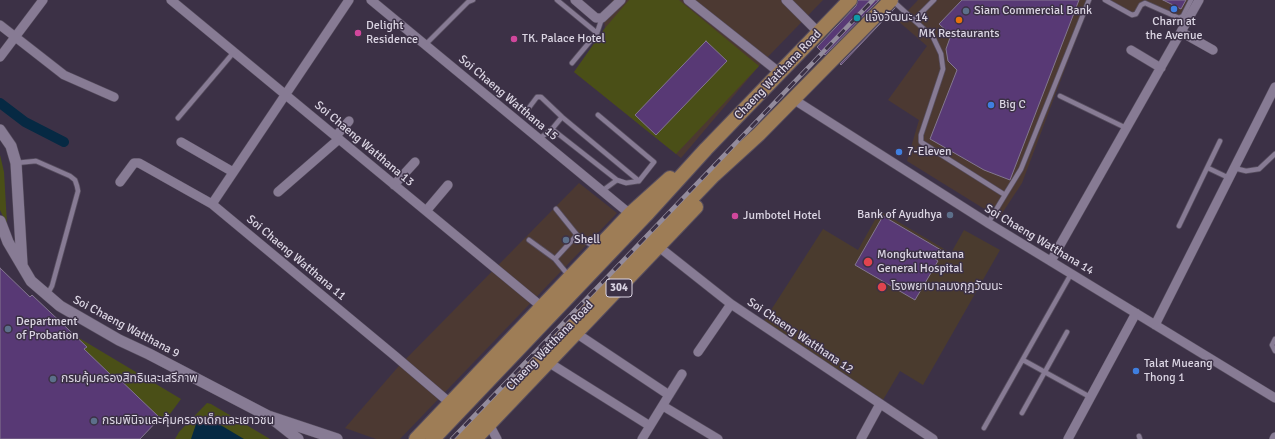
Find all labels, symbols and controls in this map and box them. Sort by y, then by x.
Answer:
place label: Siam Commercial Bank [974,4,1092,18]
marker: Charn at the Avenue [1169,4,1179,14]
marker: Siam Commercial Bank [961,6,971,16]
place label: แจ้งวัฒนะ 14 [865,11,928,25]
marker: แจ้งวัฒนะ 14 [852,13,862,23]
marker: MK Restaurants [954,15,964,25]
place label: Charn at the Avenue [1146,15,1202,43]
place label: Delight Residence [366,19,418,47]
street label: Chaeng Watthana Road [731,27,825,123]
place label: MK Restaurants [918,27,1000,41]
marker: Delight Residence [353,28,363,38]
place label: TK. Palace Hotel [522,32,605,46]
marker: TK. Palace Hotel [509,34,519,44]
street label: Soi Chaeng Watthana 15 [455,52,561,144]
street label: Soi Chaeng Watthana 13 [311,98,417,190]
place label: Big C [999,98,1026,112]
marker: Big C [986,100,996,110]
place label: 7-Eleven [907,145,952,159]
marker: 7-Eleven [894,147,904,157]
street label: Soi Chaeng Watthana 14 [982,202,1096,278]
place label: Bank of Ayudhya [857,208,942,222]
place label: Jumbotel Hotel [743,209,821,223]
marker: Bank of Ayudhya [945,210,955,220]
marker: Jumbotel Hotel [730,211,740,221]
street label: Soi Chaeng Watthana 11 [243,212,349,304]
place label: Shell [574,233,600,247]
marker: Shell [561,235,571,245]
place label: Mongkutwattana General Hospital [877,248,964,276]
marker: Mongkutwattana General Hospital [862,256,874,268]
road number: 304 [606,279,632,297]
place label: โรงพยาบาลมงกุฎวัฒนะ [891,280,1003,294]
marker: โรงพยาบาลมงกุฎวัฒนะ [876,281,888,293]
street label: Soi Chaeng Watthana 9 [70,293,182,361]
street label: Soi Chaeng Watthana 12 [744,295,856,377]
street label: Chaeng Watthana Road [503,298,597,394]
place label: Department of Probation [16,315,78,343]
marker: Department of Probation [3,324,13,334]
place label: Talat Mueang Thong 1 [1144,357,1213,385]
marker: Talat Mueang Thong 1 [1131,366,1141,376]
place label: กรมคุ้มครองสิทธิและเสรีภาพ [61,372,198,386]
marker: กรมคุ้มครองสิทธิและเสรีภาพ [48,374,58,384]
place label: กรมพินิจและคุ้มครองเด็กและเยาวชน [102,414,274,428]
marker: กรมพินิจและคุ้มครองเด็กและเยาวชน [89,416,99,426]

